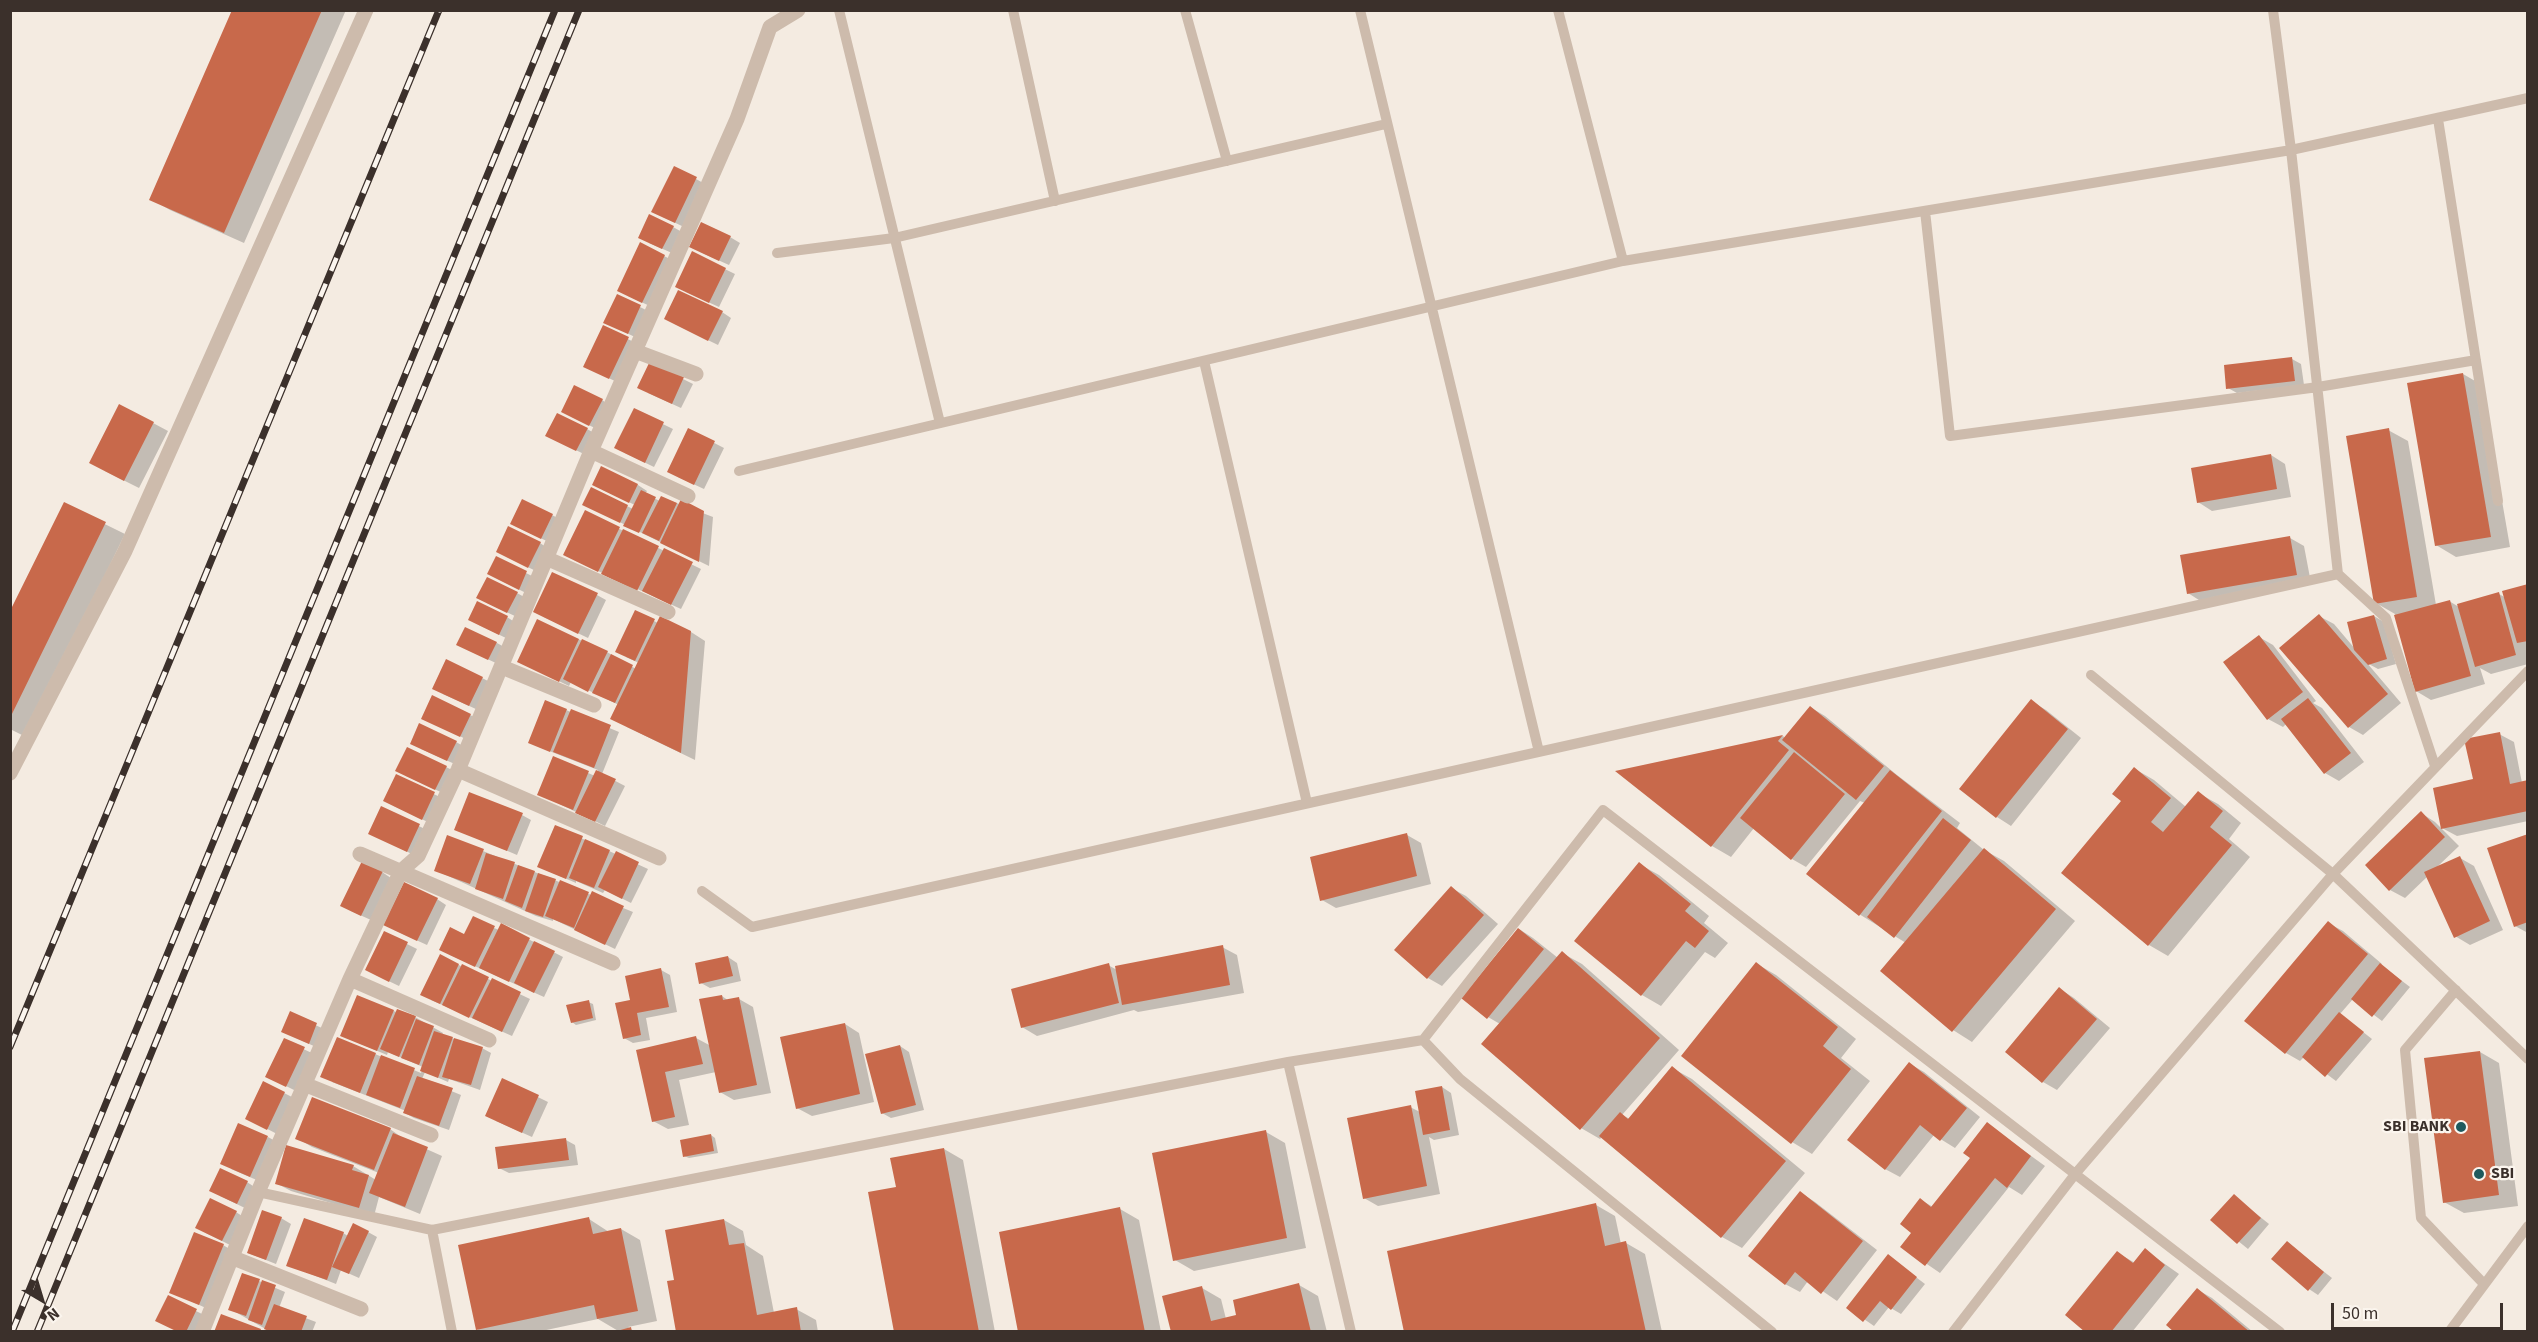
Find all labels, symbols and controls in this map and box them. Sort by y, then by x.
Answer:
place label: SBI BANK [2383,1117,2449,1137]
marker: SBI BANK [2454,1120,2468,1134]
place label: SBI [2491,1164,2514,1184]
marker: SBI [2472,1167,2486,1181]
north arrow [12,1270,72,1330]
scale bar [2334,1291,2506,1329]
text: 50 m [2342,1301,2378,1326]
text: N [42,1302,64,1326]

